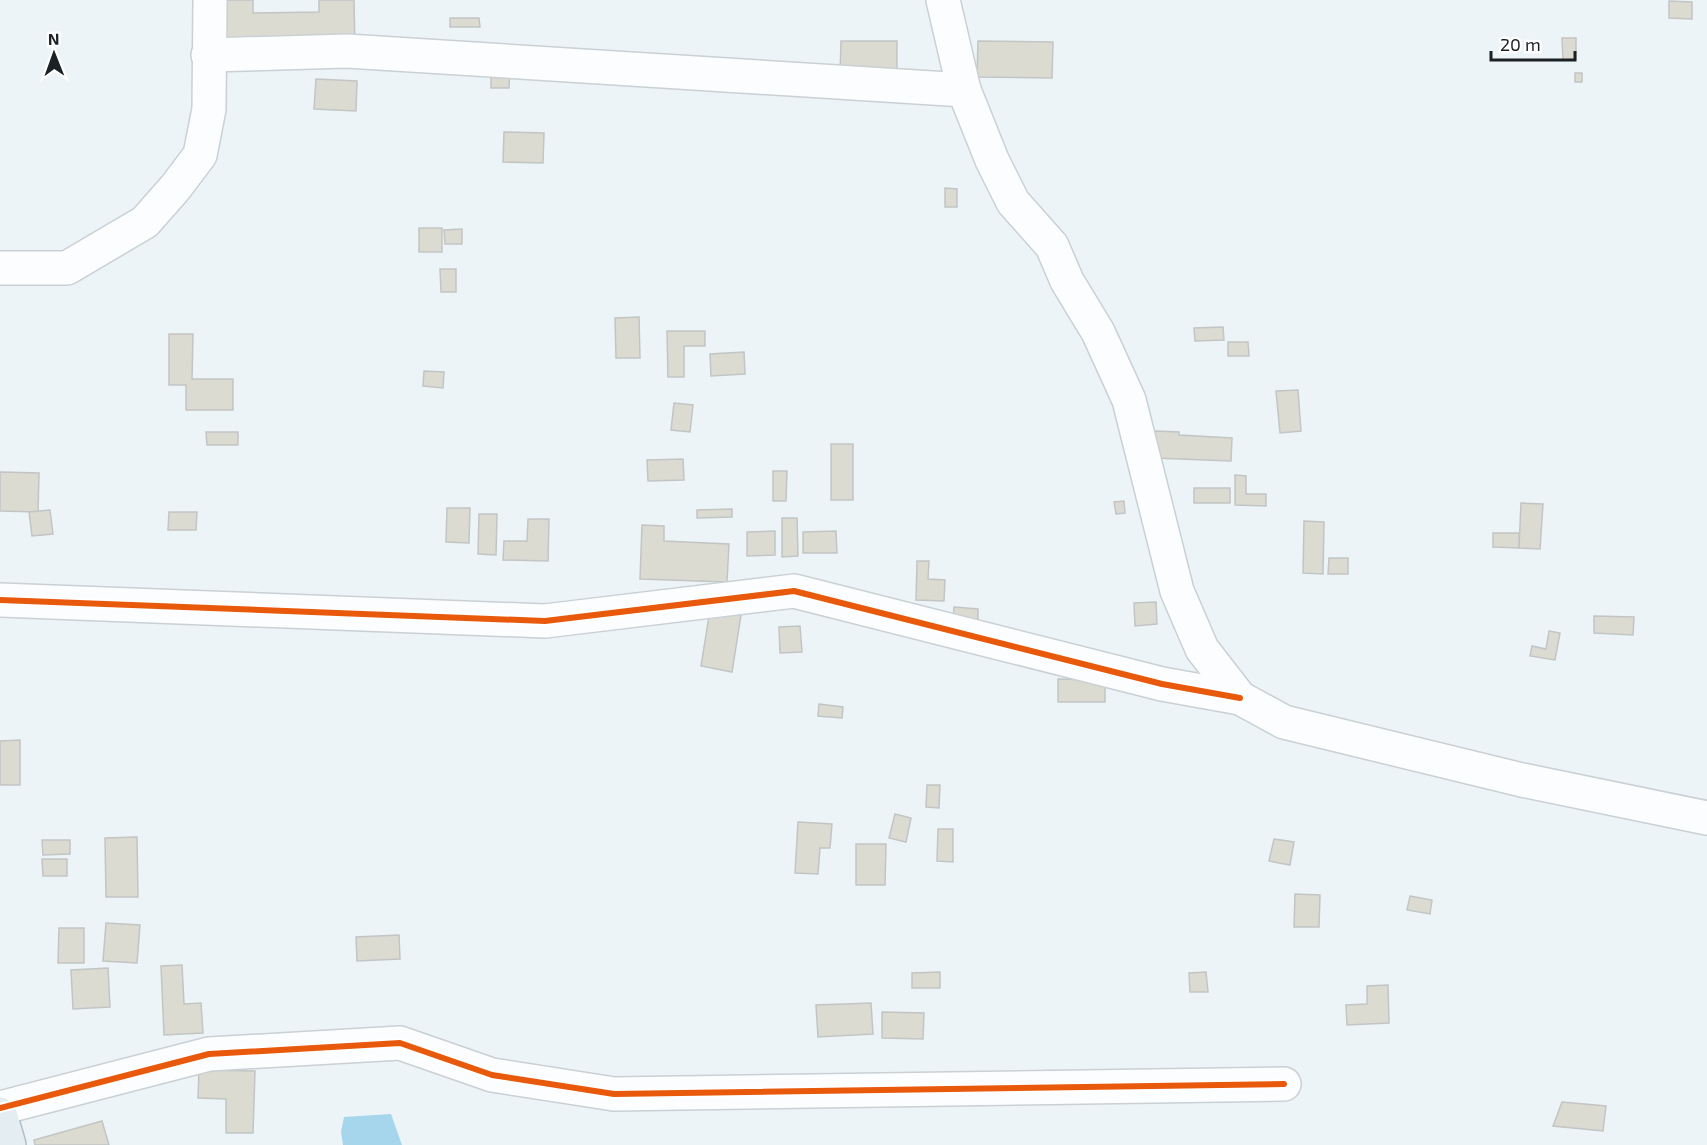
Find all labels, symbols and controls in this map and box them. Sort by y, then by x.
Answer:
north arrow [24,24,84,84]
scale bar [1491,24,1575,62]
text: N [48,29,60,48]
text: 20 m [1500,33,1541,55]

